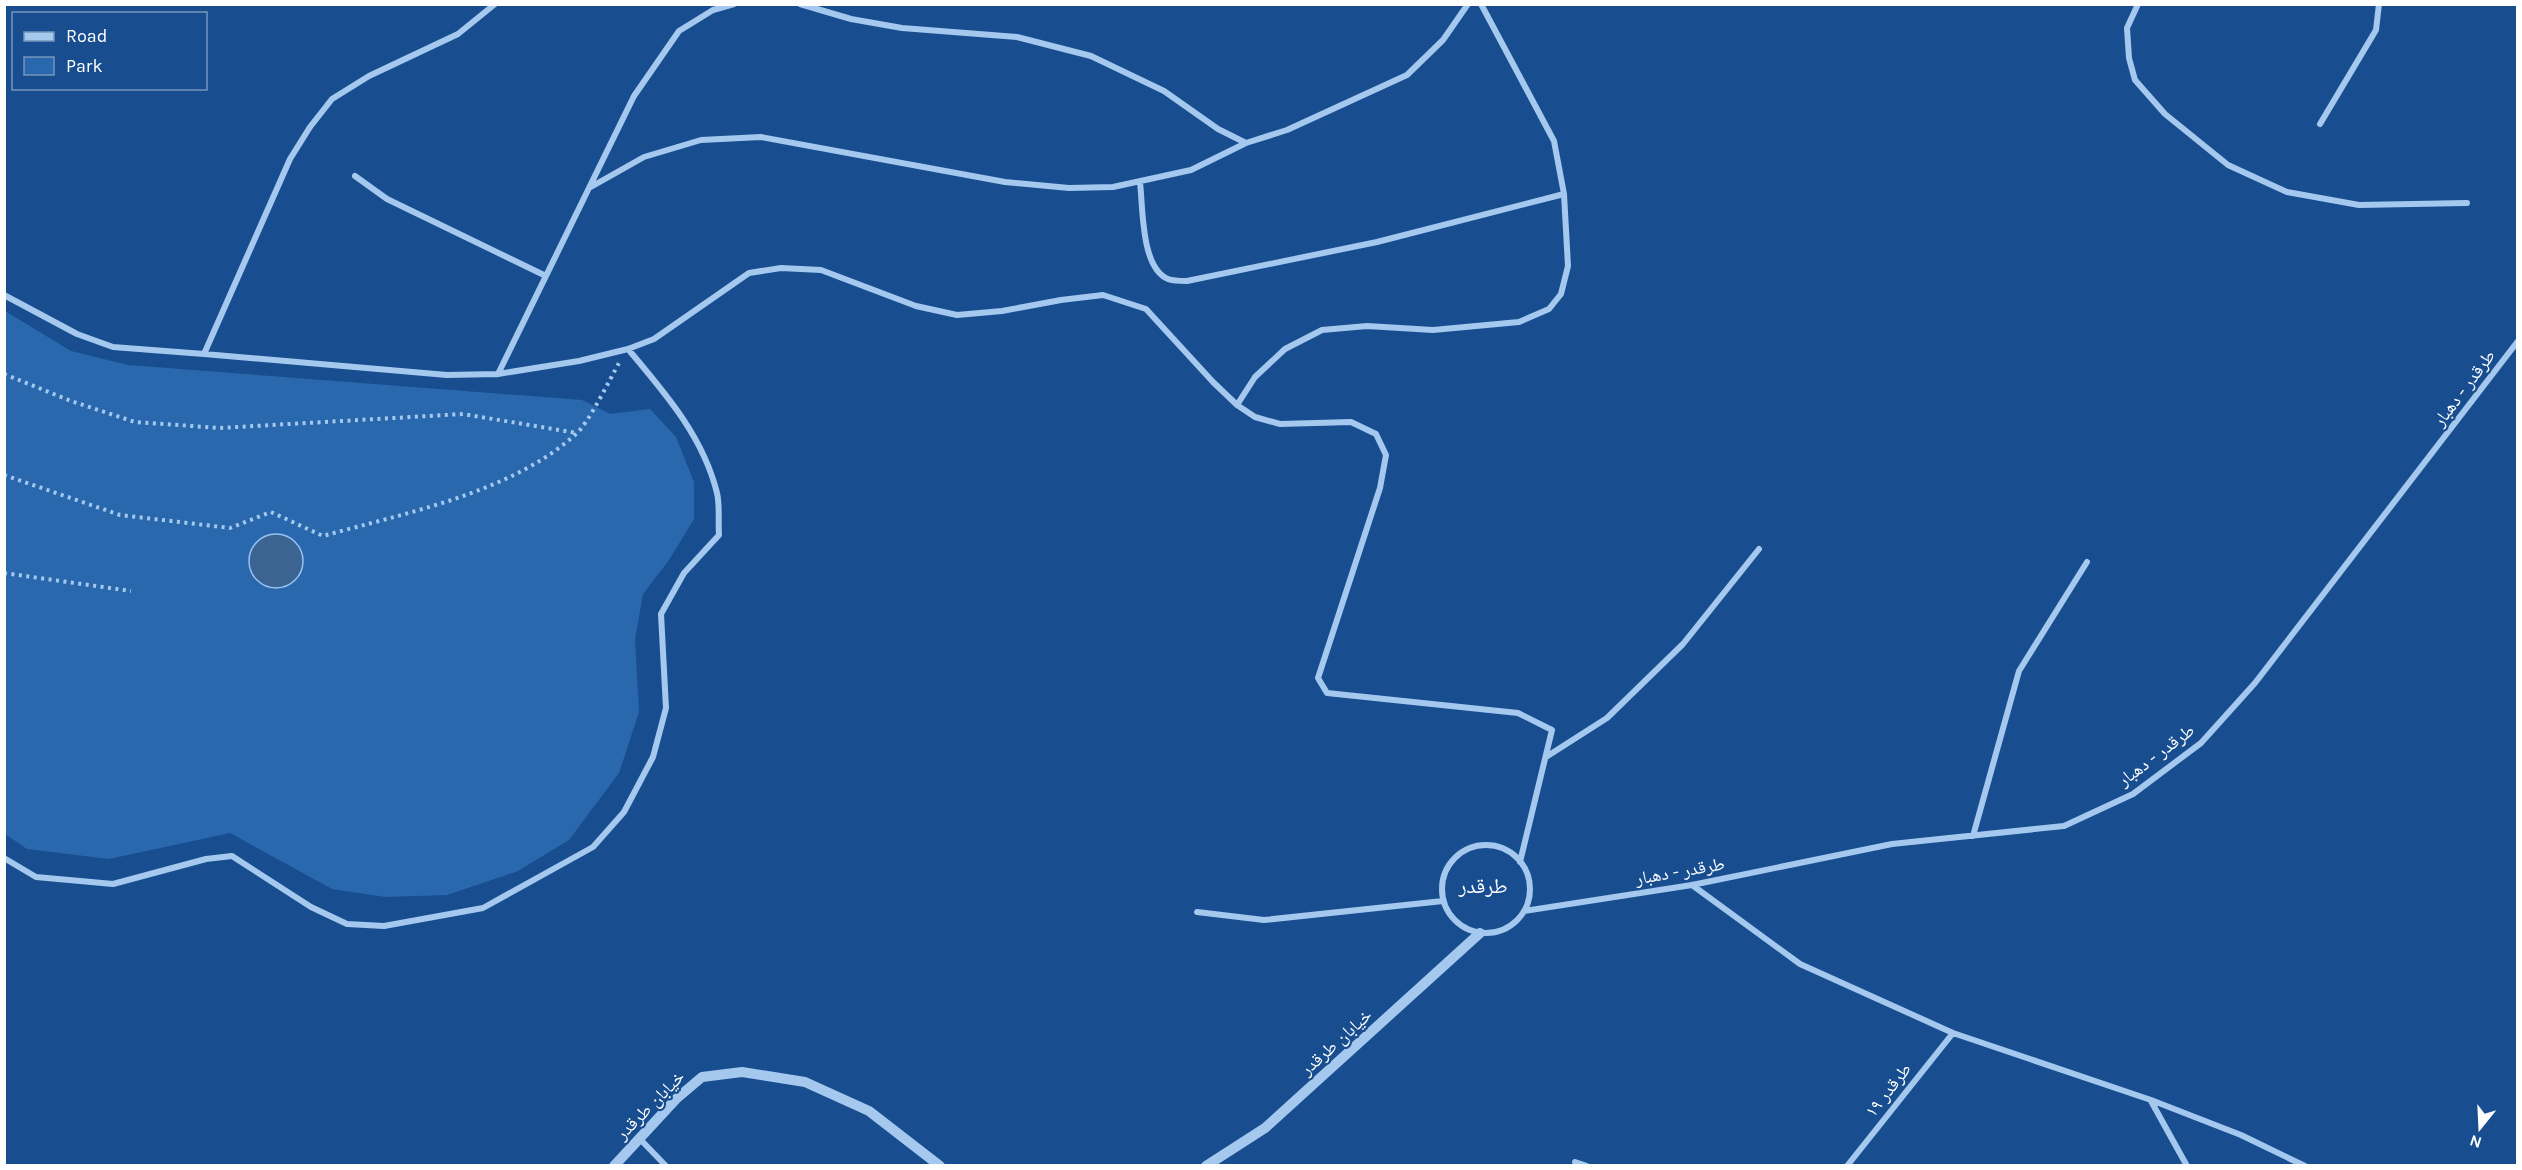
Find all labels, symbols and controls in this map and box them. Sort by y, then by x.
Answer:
legend [12,12,207,90]
text: Road [66,25,107,47]
text: Park [66,55,103,77]
street label: طرقدر - دهبار [2427,345,2500,432]
street label: طرقدر - دهبار [2112,719,2199,792]
street label: طرقدر - دهبار [1633,852,1726,890]
district label: طرقدر [1457,874,1508,898]
street label: خیابان طرقدر [1295,1004,1376,1081]
street label: طرقدر ۱۹ [1860,1059,1916,1121]
street label: خیابان طرقدر [610,1066,689,1145]
north arrow [2450,1098,2510,1158]
text: N [2467,1131,2484,1153]

